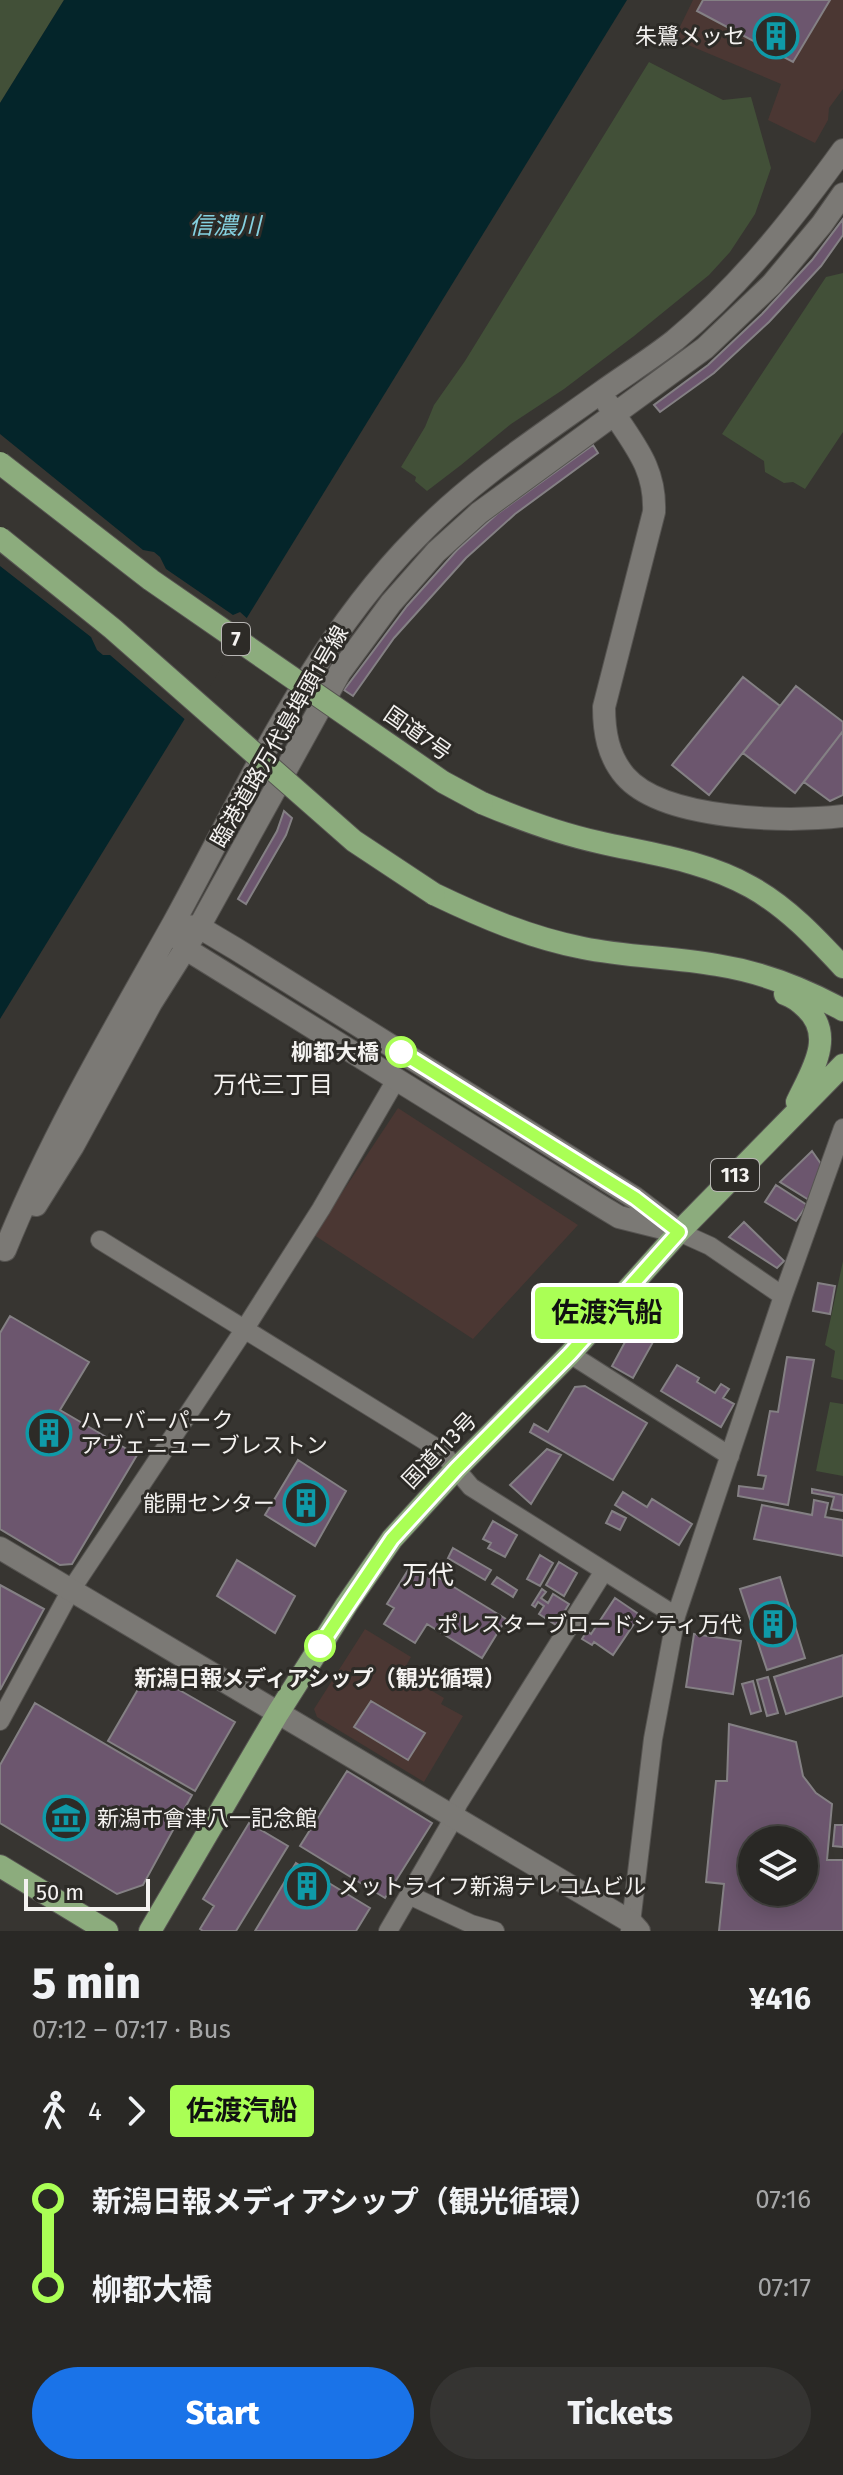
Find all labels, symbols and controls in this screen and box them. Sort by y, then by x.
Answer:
building icon: 朱鷺メッセ [752,12,800,60]
place label: 朱鷺メッセ [635,23,745,50]
water label: 信濃川 [189,212,264,240]
street label: 臨港道路万代島埠頭1号線 [205,621,354,852]
road number: 7 [222,623,250,655]
street label: 国道7号 [379,701,456,766]
marker: 柳都大橋 [386,1037,416,1067]
place label: 柳都大橋 [291,1039,379,1066]
district label: 万代三丁目 [213,1071,333,1099]
road number: 113 [711,1159,759,1191]
line badge: 佐渡汽船 [551,1287,663,1339]
text: 佐渡汽船 [551,1296,663,1329]
place label: ハーバーパーク アヴェニュー ブレストン [80,1407,328,1459]
street label: 国道113号 [396,1407,482,1494]
building icon: ハーバーパーク アヴェニュー ブレストン [25,1409,73,1457]
building icon: 能開センター [282,1479,330,1527]
place label: 能開センター [143,1490,275,1517]
district label: 万代 [402,1560,454,1591]
building icon: ポレスターブロードシティ万代 [749,1600,797,1648]
place label: ポレスターブロードシティ万代 [437,1611,742,1638]
marker: 新潟日報メディアシップ（観光循環） [305,1631,335,1661]
place label: 新潟日報メディアシップ（観光循環） [134,1665,506,1692]
museum icon: 新潟市會津八一記念館 [42,1794,90,1842]
place label: 新潟市會津八一記念館 [97,1805,317,1832]
map controls [738,1826,818,1906]
button: layers [738,1826,818,1906]
building icon: メットライフ新潟テレコムビル [283,1862,331,1910]
place label: メットライフ新潟テレコムビル [338,1873,646,1900]
scale bar [24,1875,150,1911]
text: 50 m [36,1879,84,1906]
text: 5 min [32,1957,141,2010]
text: ¥416 [749,1981,811,2017]
text: 07:12 – 07:17 · Bus [32,2014,231,2045]
icon: walk [32,2089,76,2133]
icon: forward [114,2089,158,2133]
text: 佐渡汽船 [186,2094,298,2127]
text: 4 [88,2096,102,2127]
text: 新潟日報メディアシップ（観光循環） [92,2184,599,2220]
text: 07:16 [755,2184,811,2215]
text: 柳都大橋 [92,2272,212,2308]
text: 07:17 [757,2272,811,2303]
button: Start [32,2367,414,2459]
button: Tickets [430,2367,811,2459]

